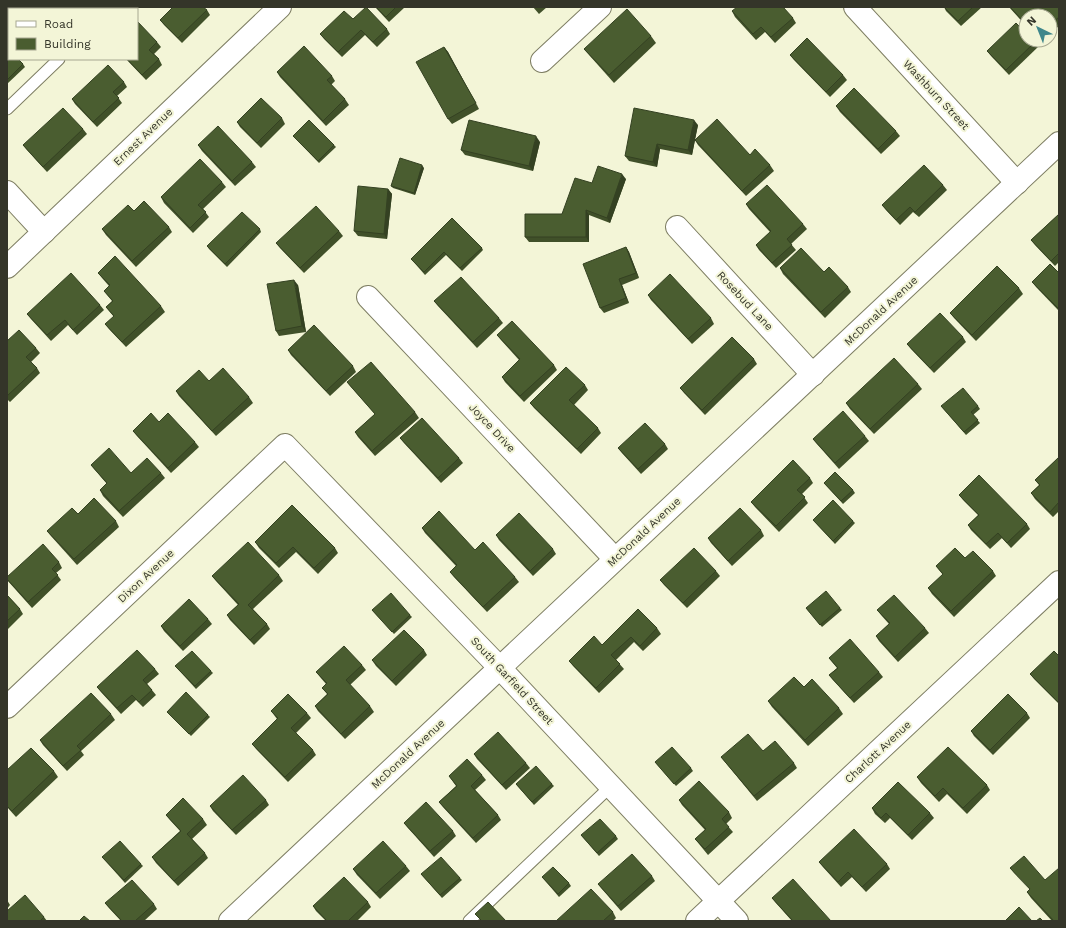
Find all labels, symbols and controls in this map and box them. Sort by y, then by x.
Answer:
legend [8,8,138,60]
north arrow [1018,8,1058,48]
text: N [1024,14,1039,29]
text: Road [44,17,73,31]
text: Building [44,37,91,51]
street label: Washburn Street [900,57,972,133]
street label: Ernest Avenue [111,105,175,169]
street label: Rosebud Lane [714,269,776,333]
street label: McDonald Avenue [842,274,920,348]
street label: Joyce Drive [466,401,518,455]
street label: McDonald Avenue [605,495,683,569]
street label: Dixon Avenue [115,547,177,605]
street label: South Garfield Street [468,635,556,728]
street label: McDonald Avenue [369,717,447,791]
street label: Charlott Avenue [842,718,914,786]

